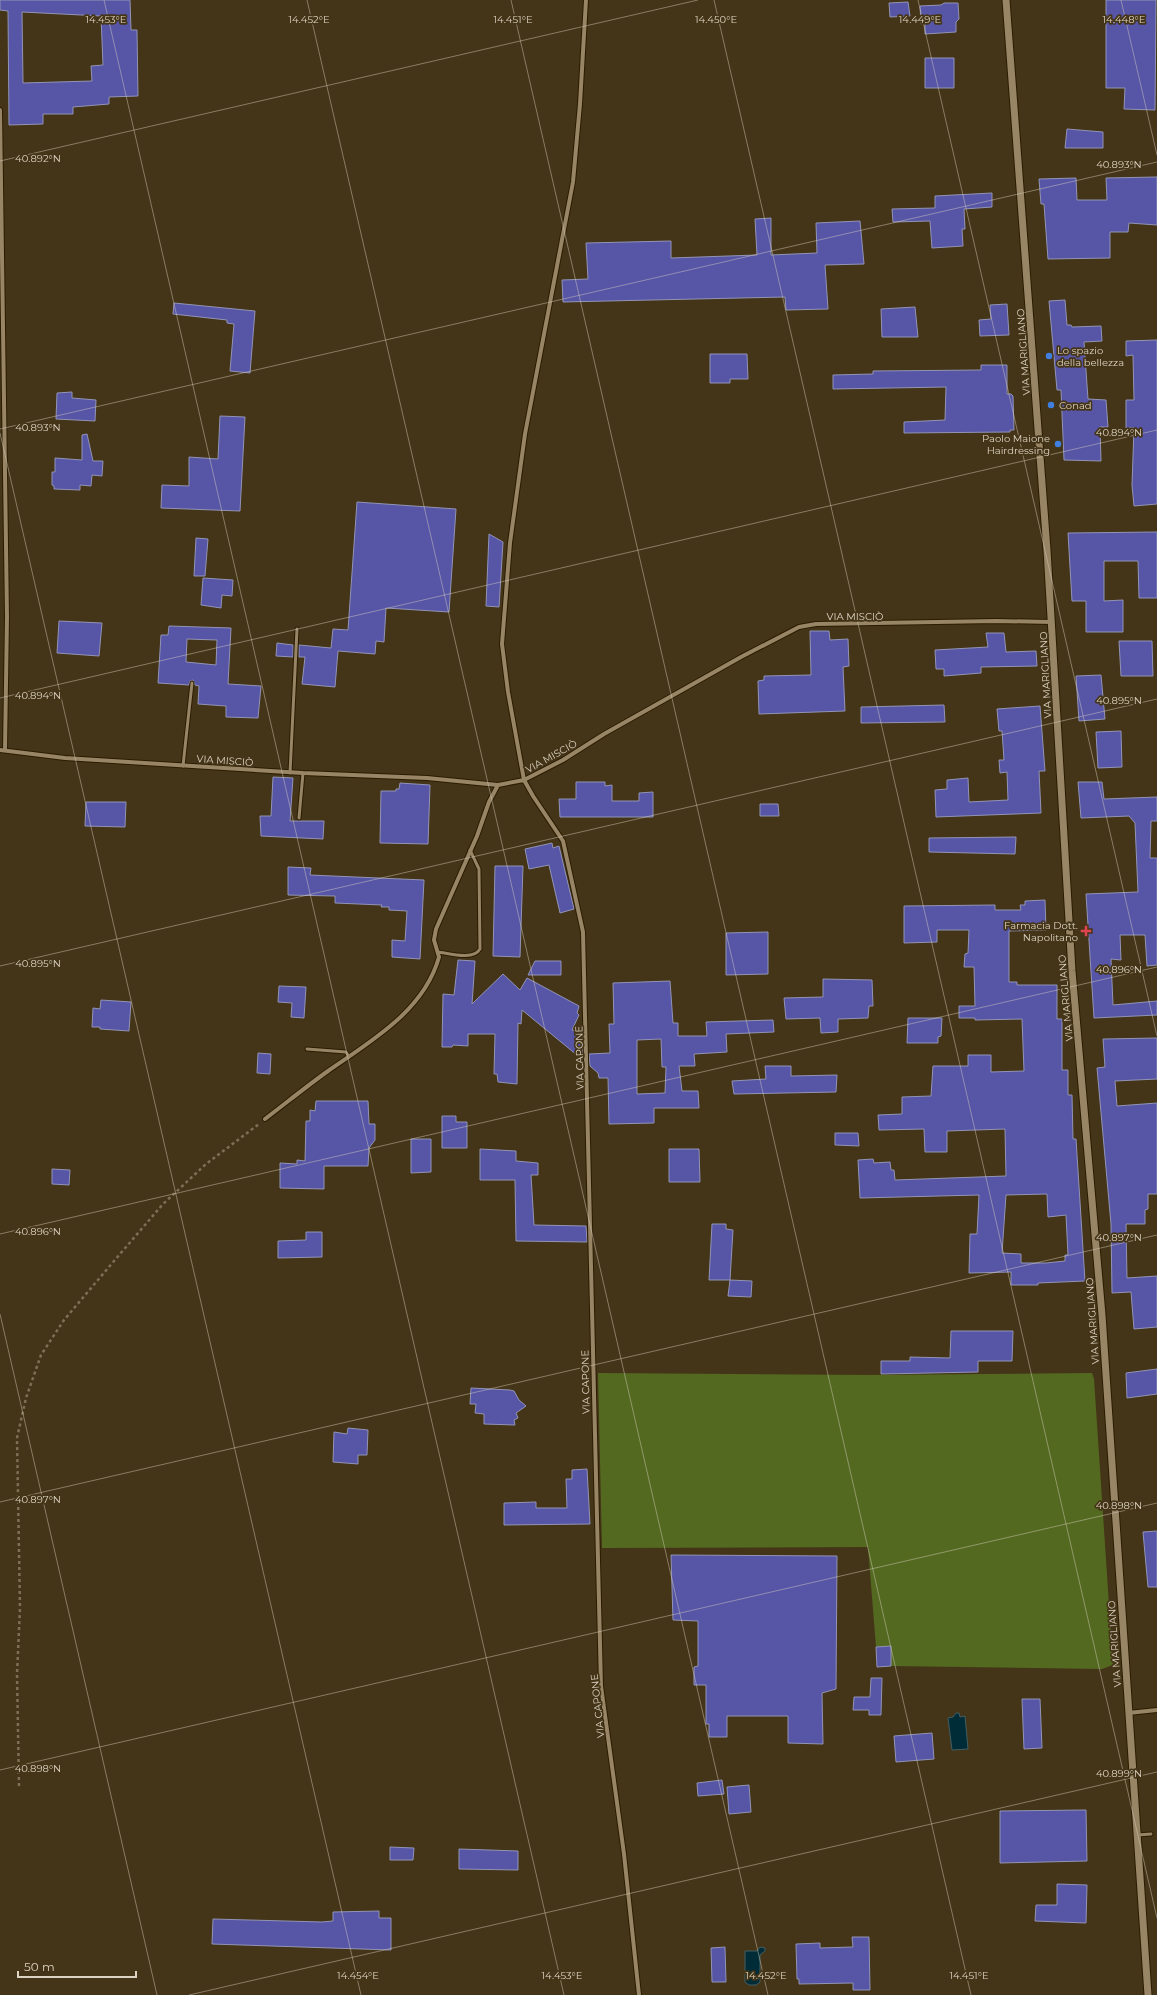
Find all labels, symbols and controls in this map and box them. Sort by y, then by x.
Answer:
text: 14.453°E [86,13,127,26]
text: 14.452°E [288,13,330,26]
text: 14.451°E [493,13,533,26]
text: 14.450°E [695,13,737,26]
text: 14.449°E [899,13,942,26]
text: 14.448°E [1103,13,1146,26]
text: 40.892°N [15,152,61,165]
text: 40.893°N [1096,158,1142,171]
street label: VIA MARIGLIANO [1014,308,1033,396]
place label: Lo spazio della bellezza [1057,344,1124,369]
marker: Lo spazio della bellezza [1044,351,1054,361]
place label: Conad [1059,399,1092,412]
marker: Conad [1046,400,1056,410]
text: 40.893°N [15,421,61,434]
text: 40.894°N [1096,426,1142,439]
place label: Paolo Maione Hairdressing [982,432,1050,457]
marker: Paolo Maione Hairdressing [1053,439,1063,449]
street label: VIA MISCIÒ [827,610,883,623]
street label: VIA MARIGLIANO [1037,631,1054,719]
text: 40.894°N [15,689,61,702]
text: 40.895°N [1096,694,1142,707]
street label: VIA MISCIÒ [523,737,579,776]
street label: VIA MISCIÒ [196,752,254,769]
place label: Farmacia Dott. Napolitano [1004,919,1078,944]
marker: Farmacia Dott. Napolitano [1081,926,1091,936]
street label: VIA MARIGLIANO [1055,954,1076,1042]
text: 40.895°N [15,957,61,970]
text: 40.896°N [1096,963,1142,976]
street label: VIA CAPONE [572,1026,587,1090]
text: 40.896°N [15,1225,61,1238]
text: 40.897°N [1096,1231,1142,1244]
street label: VIA MARIGLIANO [1083,1277,1102,1365]
street label: VIA CAPONE [578,1350,593,1414]
text: 40.897°N [15,1493,61,1506]
text: 40.898°N [1096,1499,1142,1512]
street label: VIA MARIGLIANO [1105,1600,1124,1688]
street label: VIA CAPONE [588,1673,607,1739]
text: 40.898°N [15,1762,61,1775]
text: 40.899°N [1096,1767,1142,1780]
scale bar [18,1953,136,1979]
text: 50 m [24,1959,55,1974]
text: 14.454°E [337,1969,379,1982]
text: 14.453°E [542,1969,583,1982]
text: 14.452°E [745,1969,787,1982]
text: 14.451°E [949,1969,989,1982]

